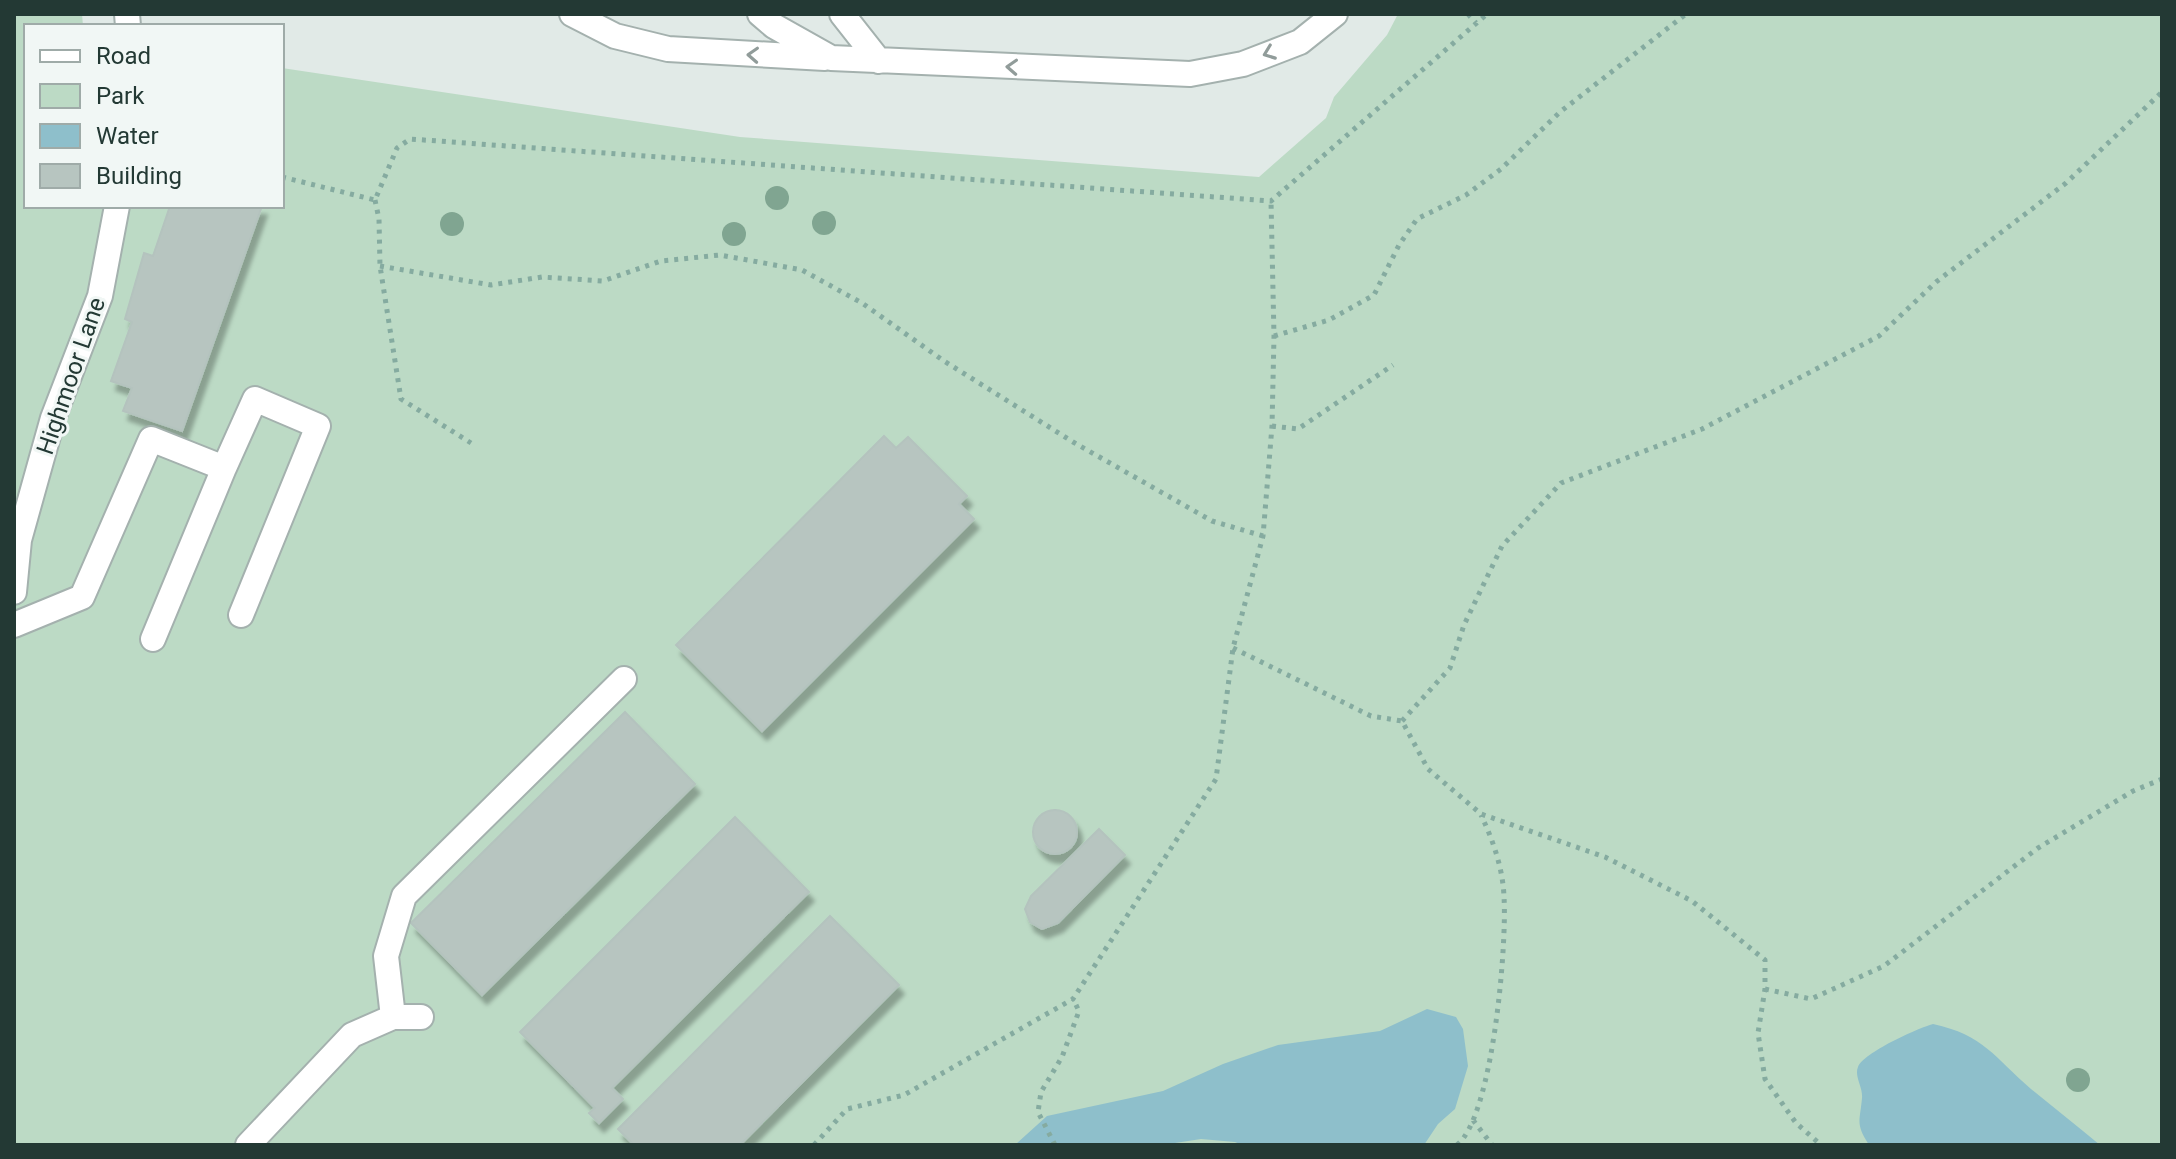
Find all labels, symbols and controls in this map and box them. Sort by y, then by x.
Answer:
legend [24,24,284,208]
text: Road [96,42,151,70]
one-way arrow [1263,43,1277,60]
one-way arrow [746,46,759,63]
one-way arrow [1005,59,1018,76]
text: Park [96,82,145,110]
text: Water [96,122,159,150]
text: Building [96,162,182,190]
street label: Highmoor Lane [31,294,111,458]

